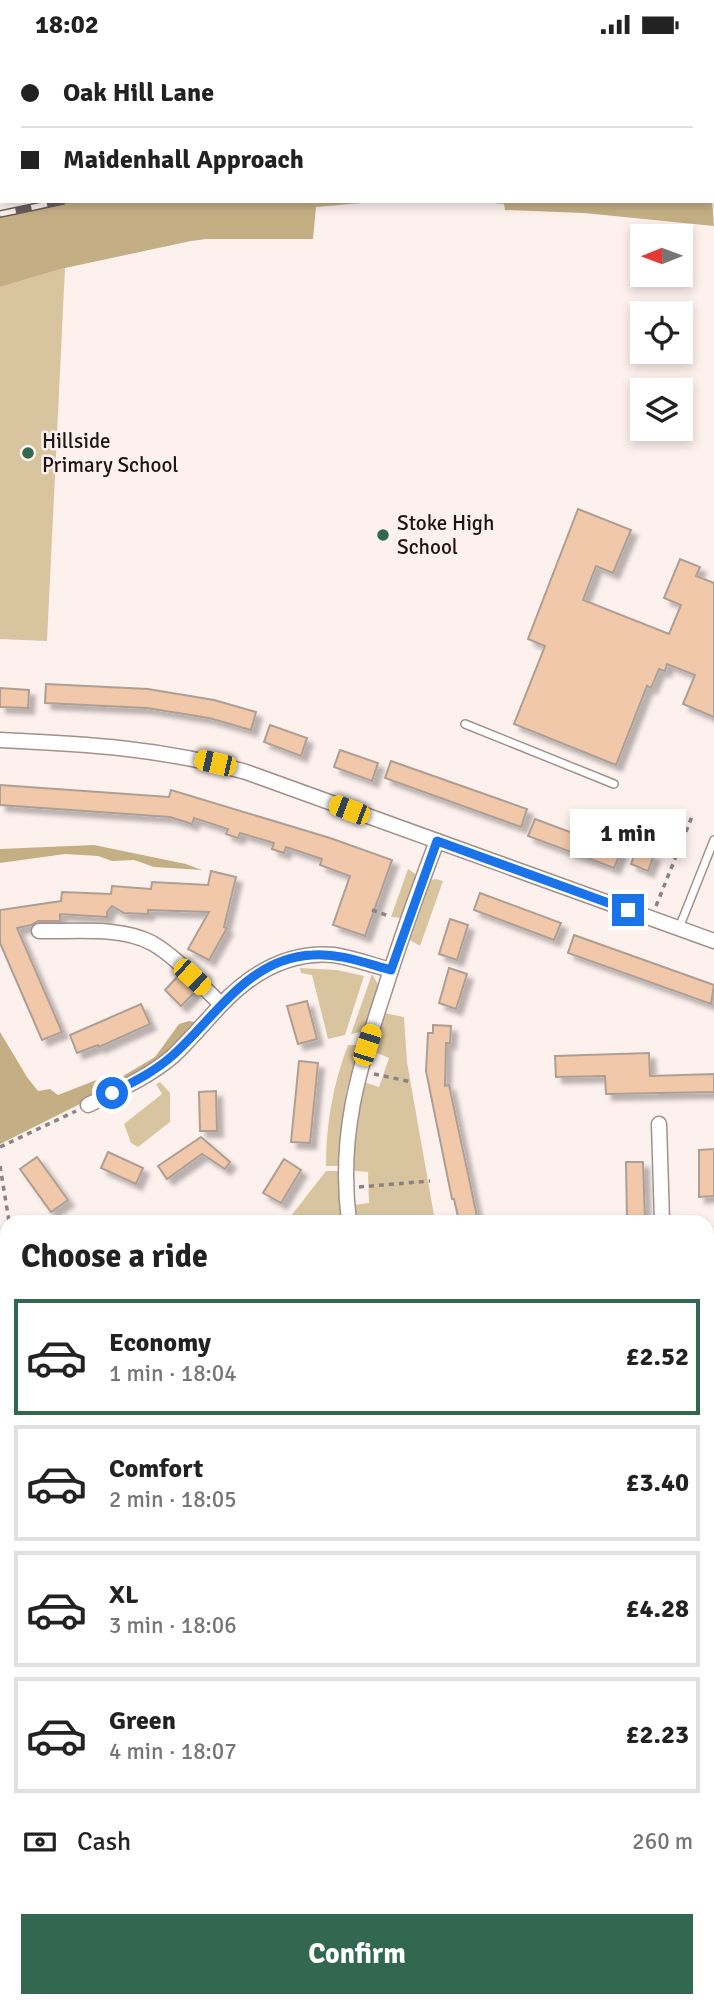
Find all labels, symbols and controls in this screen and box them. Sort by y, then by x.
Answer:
text: 18:02 [35,9,99,41]
text: Oak Hill Lane [63,77,214,109]
text: Maidenhall Approach [63,144,304,176]
north arrow [630,224,693,287]
map controls [630,224,693,441]
button: locate [630,301,693,364]
button: layers [630,378,693,441]
place label: Hillside Primary School [42,428,178,478]
marker: Hillside Primary School [20,445,36,461]
place label: Stoke High School [397,510,494,560]
marker: Stoke High School [375,527,391,543]
car [193,748,238,778]
car [326,793,373,827]
callout: 1 min [570,809,686,857]
text: 1 min [600,819,656,848]
route end [612,894,644,926]
car [170,955,215,999]
car [351,1022,384,1068]
route start [96,1077,128,1109]
text: Choose a ride [21,1237,208,1276]
icon: car [25,1326,88,1389]
text: Economy [109,1327,211,1359]
text: £2.52 [625,1341,689,1373]
text: 1 min · 18:04 [109,1359,237,1388]
icon: car [25,1452,88,1515]
text: Comfort [109,1453,203,1485]
text: £3.40 [625,1467,689,1499]
text: 2 min · 18:05 [109,1485,237,1514]
icon: car [25,1578,88,1641]
text: XL [109,1579,139,1611]
text: £4.28 [625,1593,689,1625]
text: 3 min · 18:06 [109,1611,237,1640]
icon: car [25,1704,88,1767]
text: Green [109,1705,176,1737]
text: £2.23 [625,1719,689,1751]
text: 4 min · 18:07 [109,1737,237,1766]
icon: cash [21,1823,59,1861]
text: Cash [77,1826,131,1858]
text: 260 m [632,1827,693,1856]
button: Confirm [21,1914,693,1994]

